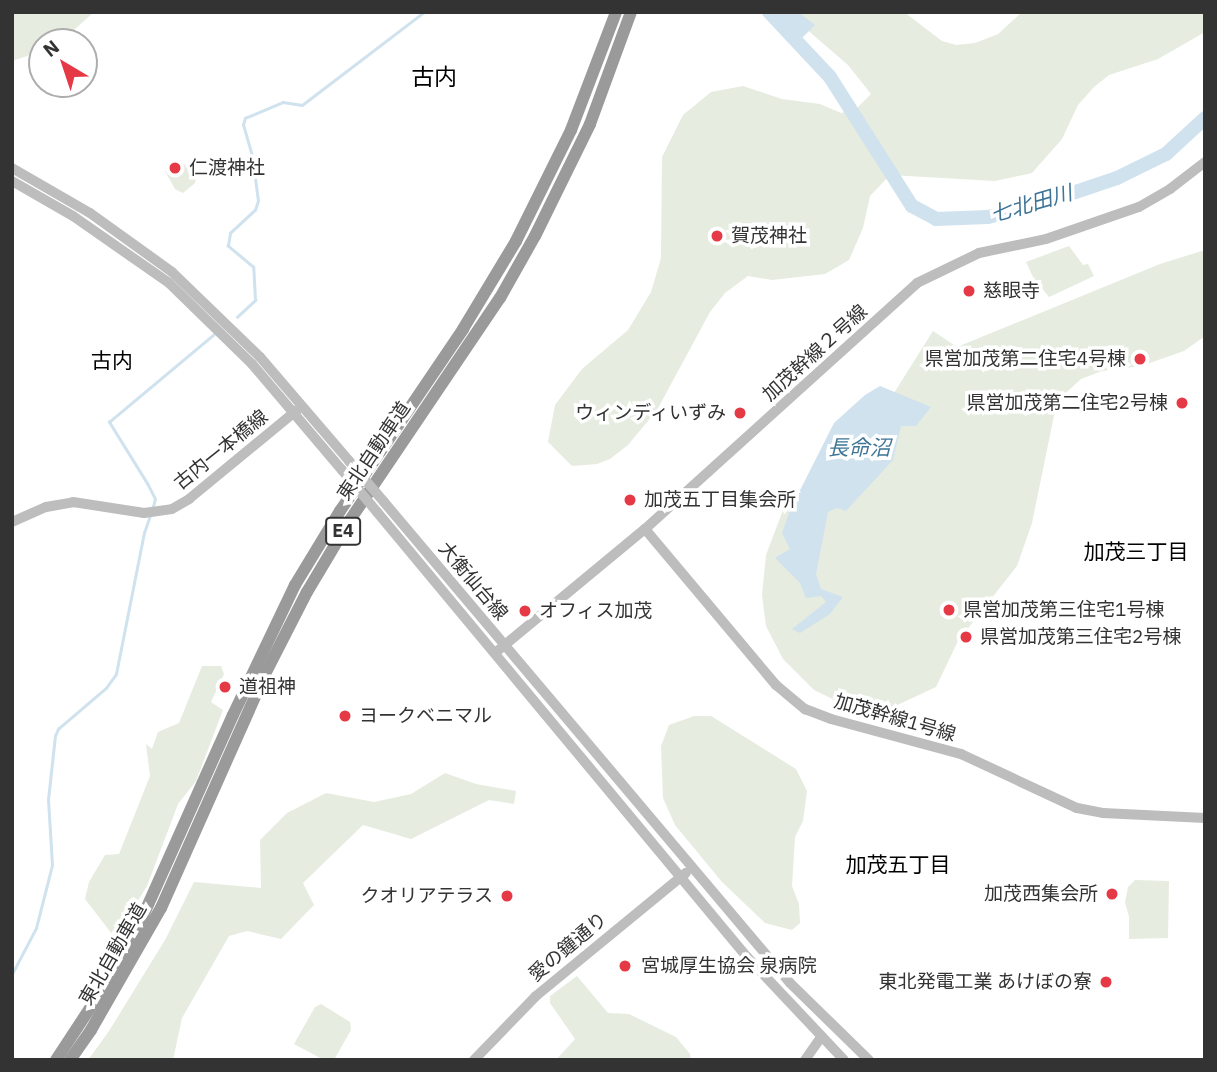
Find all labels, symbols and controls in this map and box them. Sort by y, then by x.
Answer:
north arrow [28,28,98,98]
text: N [38,35,64,62]
district label: 古内 [411,62,457,90]
place label: 仁渡神社 [189,157,265,179]
marker: 仁渡神社 [167,160,183,176]
water label: 七北田川 [987,179,1075,227]
place label: 賀茂神社 [731,225,807,247]
marker: 賀茂神社 [709,228,725,244]
place label: 慈眼寺 [983,280,1040,302]
marker: 慈眼寺 [961,283,977,299]
street label: 加茂幹線２号線 [758,300,872,406]
district label: 古内 [91,347,133,373]
place label: 県営加茂第二住宅4号棟 [925,348,1126,370]
marker: 県営加茂第二住宅4号棟 [1132,351,1148,367]
place label: 県営加茂第二住宅2号棟 [967,392,1168,414]
marker: 県営加茂第二住宅2号棟 [1174,395,1190,411]
street label: 東北自動車道 [333,397,415,505]
place label: ウィンディいずみ [574,402,726,424]
street label: 古内一本橋線 [170,405,272,495]
marker: ウィンディいずみ [732,405,748,421]
water label: 長命沼 [828,434,890,460]
place label: 加茂五丁目集会所 [644,489,796,511]
marker: 加茂五丁目集会所 [622,492,638,508]
road number: E4 [324,516,362,546]
street label: 大衡仙台線 [434,537,512,625]
district label: 加茂三丁目 [1084,538,1188,564]
place label: 県営加茂第三住宅1号棟 [963,599,1164,621]
place label: オフィス加茂 [539,600,653,622]
marker: 県営加茂第三住宅1号棟 [941,602,957,618]
marker: オフィス加茂 [517,603,533,619]
place label: 県営加茂第三住宅2号棟 [980,626,1181,648]
marker: 県営加茂第三住宅2号棟 [958,629,974,645]
place label: 道祖神 [239,676,296,698]
marker: 道祖神 [217,679,233,695]
street label: 加茂幹線1号線 [832,690,958,746]
place label: ヨークベニマル [359,705,492,727]
marker: ヨークベニマル [337,708,353,724]
district label: 加茂五丁目 [846,851,950,877]
place label: 加茂西集会所 [984,883,1098,905]
place label: クオリアテラス [360,885,493,907]
marker: 加茂西集会所 [1104,886,1120,902]
marker: クオリアテラス [499,888,515,904]
street label: 東北自動車道 [75,899,151,1009]
street label: 愛の鐘通り [524,908,612,986]
place label: 宮城厚生協会 泉病院 [641,955,816,977]
marker: 宮城厚生協会 泉病院 [615,956,635,976]
place label: 東北発電工業 あけぼの寮 [879,971,1092,993]
marker: 東北発電工業 あけぼの寮 [1098,974,1114,990]

